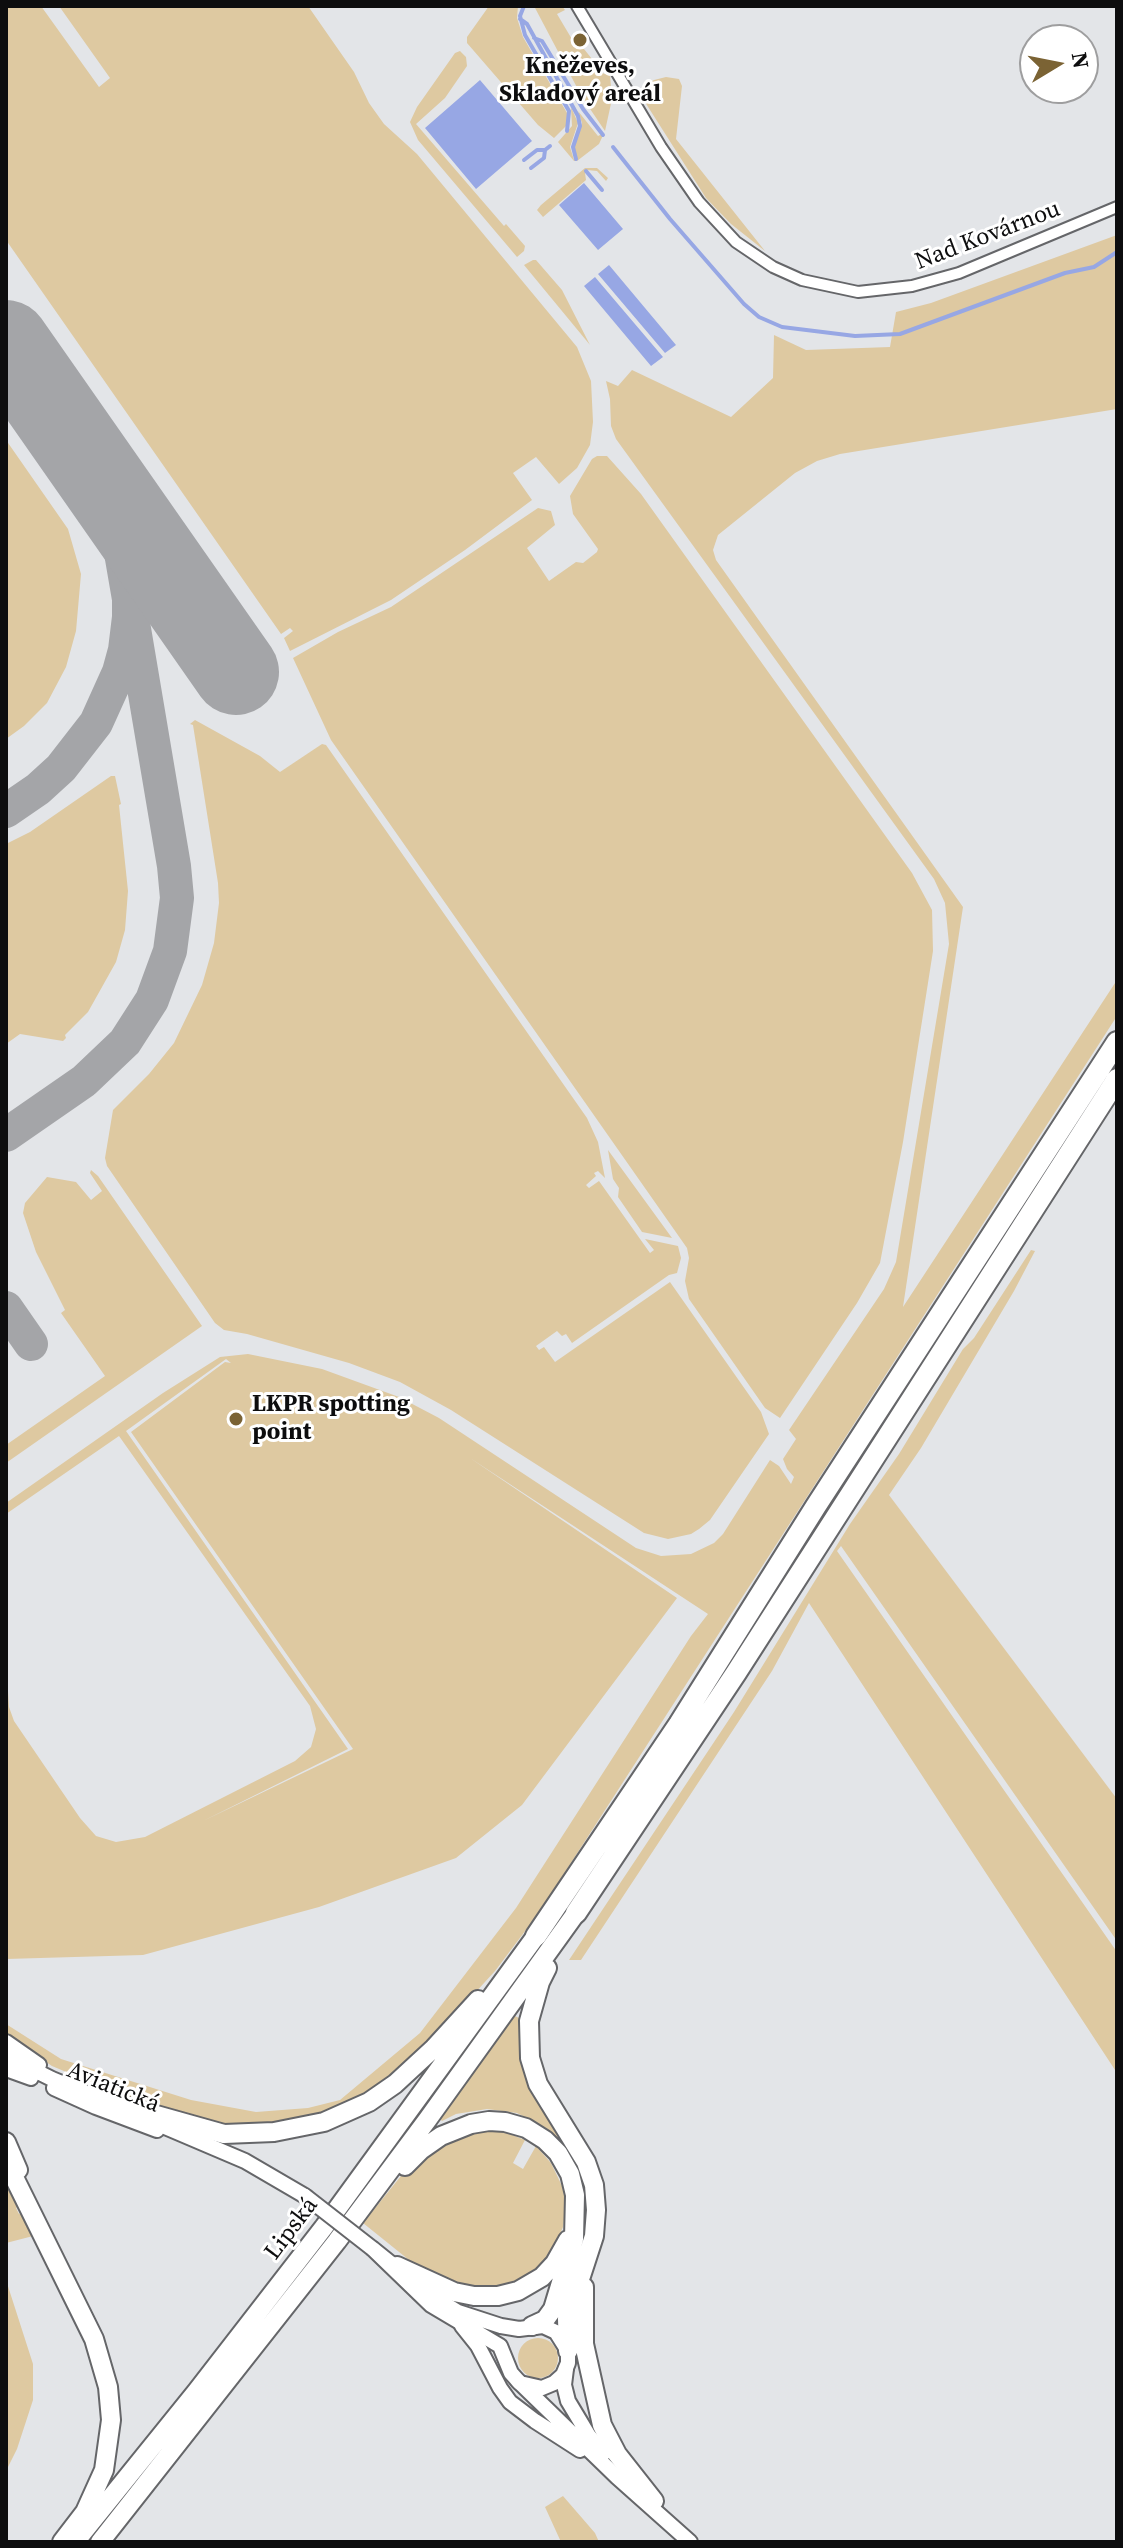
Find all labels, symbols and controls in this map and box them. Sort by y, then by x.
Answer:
north arrow [1019,24,1099,104]
marker: Kněževes, Skladový areál [571,31,589,49]
text: N [1065,50,1097,71]
place label: Kněževes, Skladový areál [499,53,661,109]
street label: Nad Kovárnou [911,195,1065,277]
place label: LKPR spotting point [252,1391,410,1447]
marker: LKPR spotting point [227,1410,245,1428]
street label: Aviatická [62,2056,164,2120]
street label: Lipská [259,2192,325,2266]

